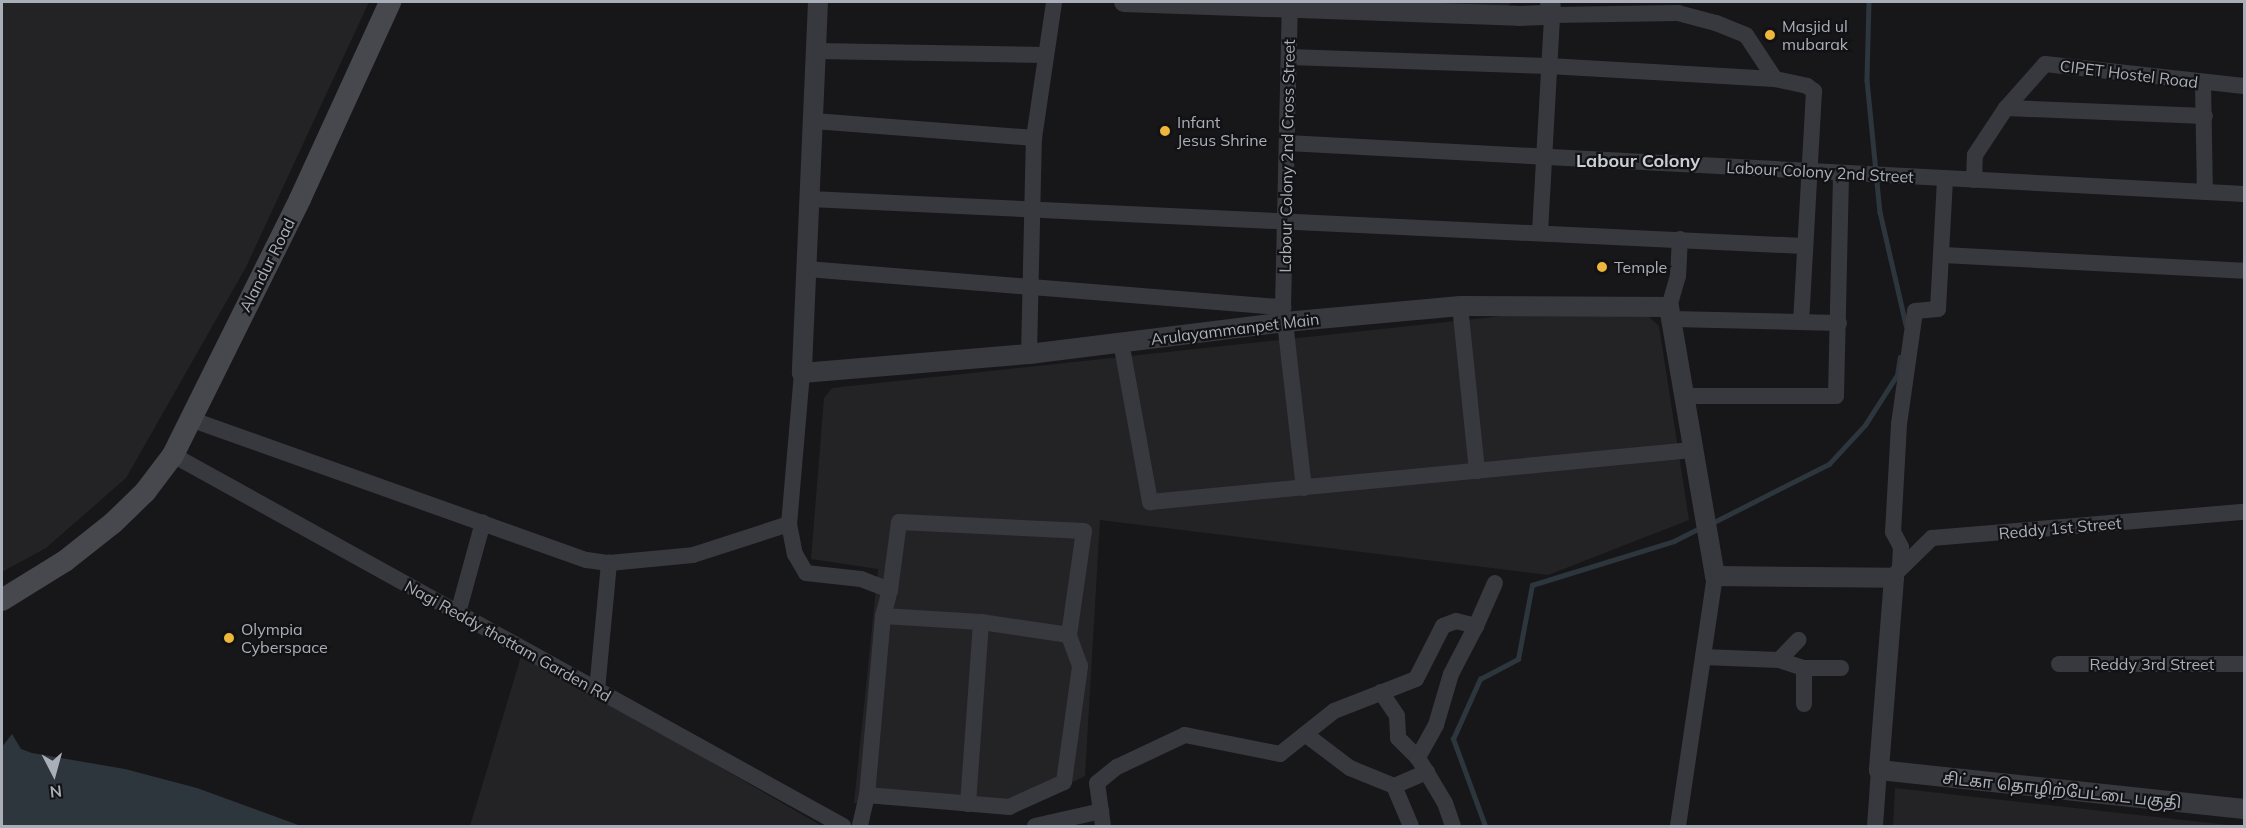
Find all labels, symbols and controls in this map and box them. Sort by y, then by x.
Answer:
place label: Masjid ul mubarak [1782,16,1848,54]
marker: Masjid ul mubarak [1763,28,1777,42]
street label: Labour Colony 2nd Cross Street [1275,39,1299,273]
street label: CIPET Hostel Road [2059,56,2199,92]
place label: Infant Jesus Shrine [1177,112,1267,150]
marker: Infant Jesus Shrine [1158,124,1172,138]
district label: Labour Colony [1576,150,1700,172]
street label: Labour Colony 2nd Street [1726,158,1914,186]
street label: Alandur Road [235,215,299,315]
place label: Temple [1614,257,1667,277]
marker: Temple [1595,260,1609,274]
street label: Arulayammanpet Main [1150,309,1320,349]
street label: Reddy 1st Street [1998,513,2122,543]
street label: Nagi Reddy thottam Garden Rd [402,576,614,706]
place label: Olympia Cyberspace [241,619,328,657]
marker: Olympia Cyberspace [222,631,236,645]
street label: Reddy 3rd Street [2090,654,2214,674]
north arrow [24,744,84,804]
street label: சிட்கா தொழிற்பேட்டை பகுதி [1942,768,2182,812]
text: N [49,781,63,802]

